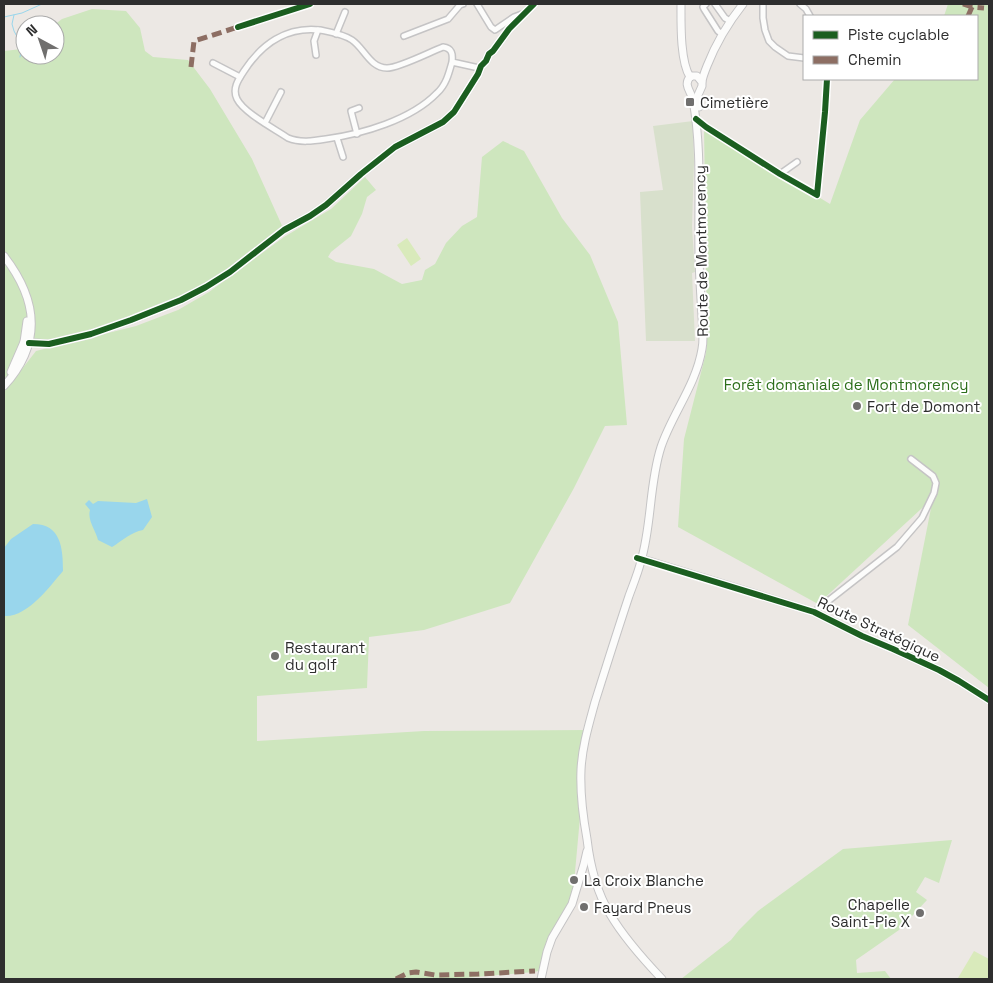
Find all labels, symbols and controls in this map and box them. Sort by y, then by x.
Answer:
north arrow [15,15,65,65]
legend [803,15,978,80]
text: N [22,20,41,40]
text: Piste cyclable [848,25,950,44]
text: Chemin [848,50,901,69]
place label: Cimetière [700,93,769,112]
marker: Cimetière [684,96,696,108]
street label: Route de Montmorency [690,165,712,337]
park label: Forêt domaniale de Montmorency [724,375,968,394]
place label: Fort de Domont [867,397,980,416]
marker: Fort de Domont [851,400,863,412]
street label: Route Stratégique [815,592,944,666]
place label: Restaurant du golf [285,638,366,674]
marker: Restaurant du golf [269,650,281,662]
place label: La Croix Blanche [584,871,704,890]
marker: La Croix Blanche [568,874,580,886]
place label: Chapelle Saint-Pie X [831,895,910,931]
place label: Fayard Pneus [594,898,691,917]
marker: Fayard Pneus [578,901,590,913]
marker: Chapelle Saint-Pie X [914,907,926,919]

